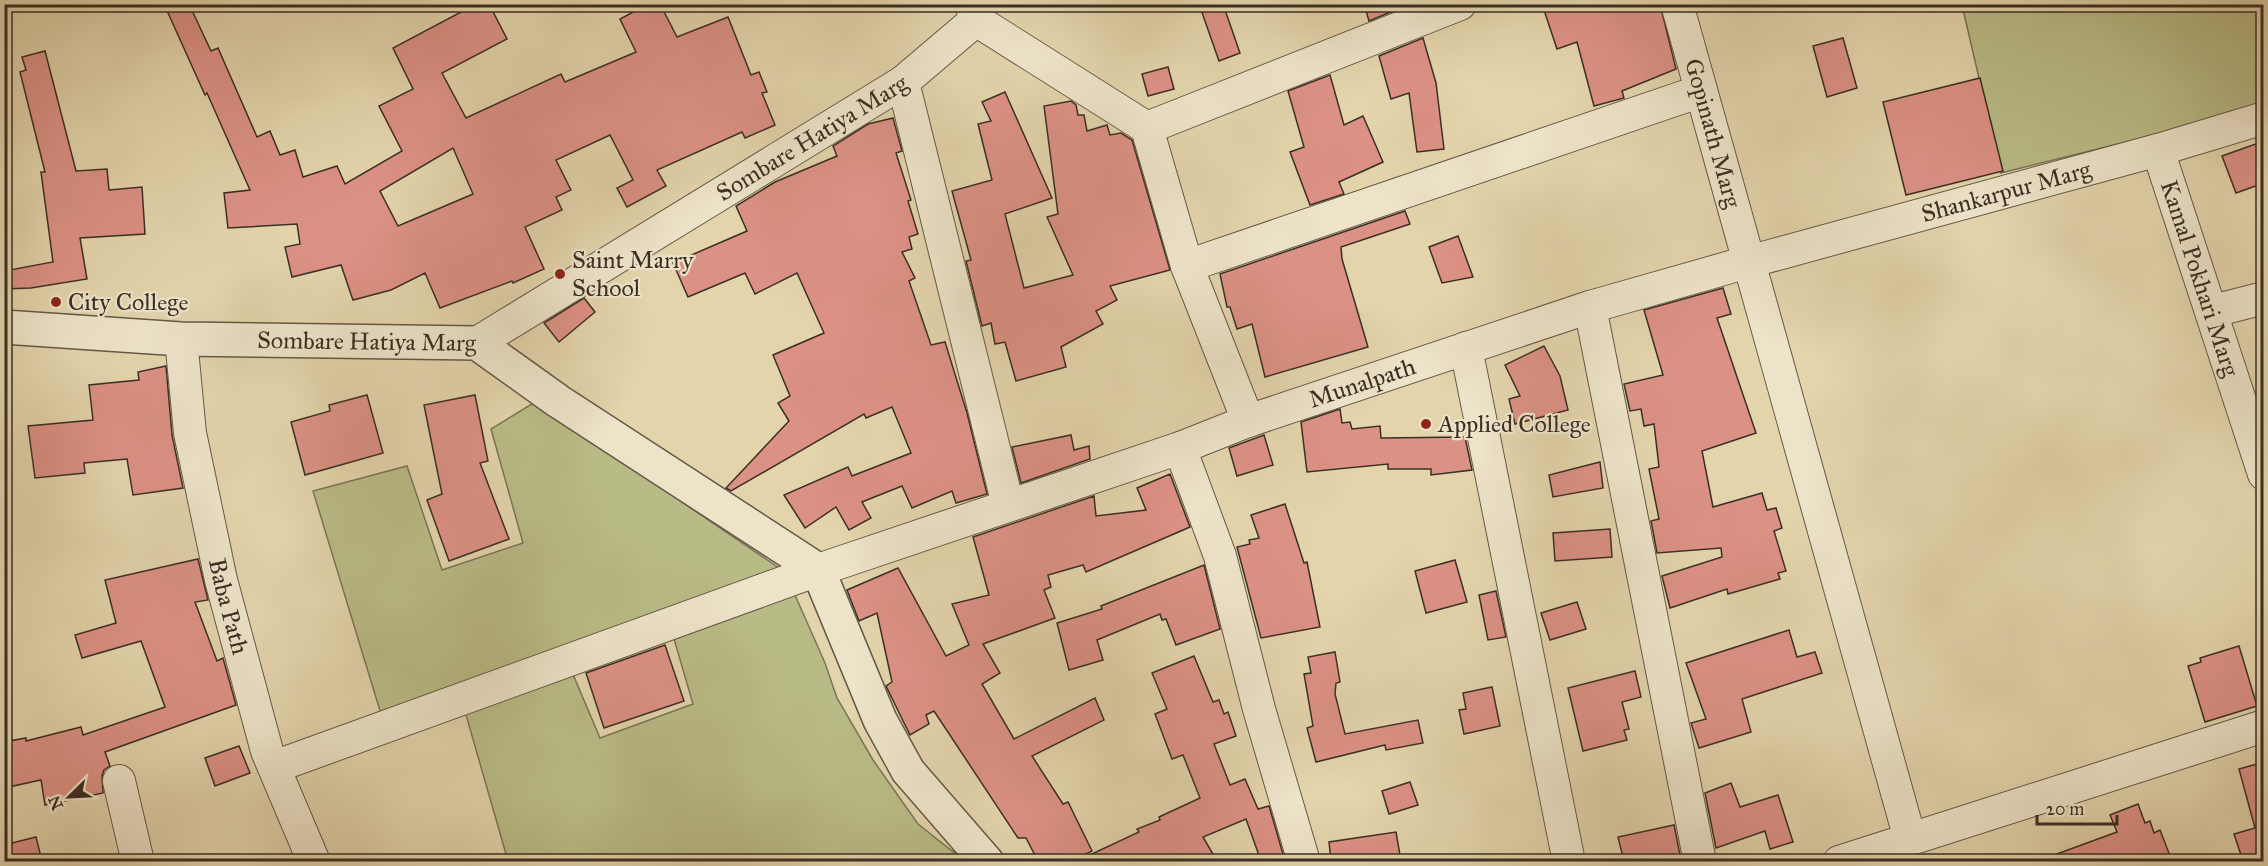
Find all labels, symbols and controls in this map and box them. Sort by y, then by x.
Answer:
street label: Gopinath Marg [1678,55,1748,212]
street label: Sombare Hatiya Marg [711,67,914,208]
street label: Shankarpur Marg [1918,154,2095,229]
street label: Kamal Pokhari Marg [2154,176,2246,381]
place label: Saint Marry School [572,245,694,303]
marker: Saint Marry School [553,267,567,281]
place label: City College [68,287,188,317]
marker: City College [49,295,63,309]
street label: Sombare Hatiya Marg [257,325,477,358]
street label: Munalpath [1305,351,1419,415]
place label: Applied College [1437,409,1591,439]
marker: Applied College [1419,417,1433,431]
street label: Baba Path [202,556,255,658]
north arrow [39,767,99,827]
scale bar [2037,788,2116,826]
text: N [44,792,67,813]
text: 20 m [2046,798,2084,820]

